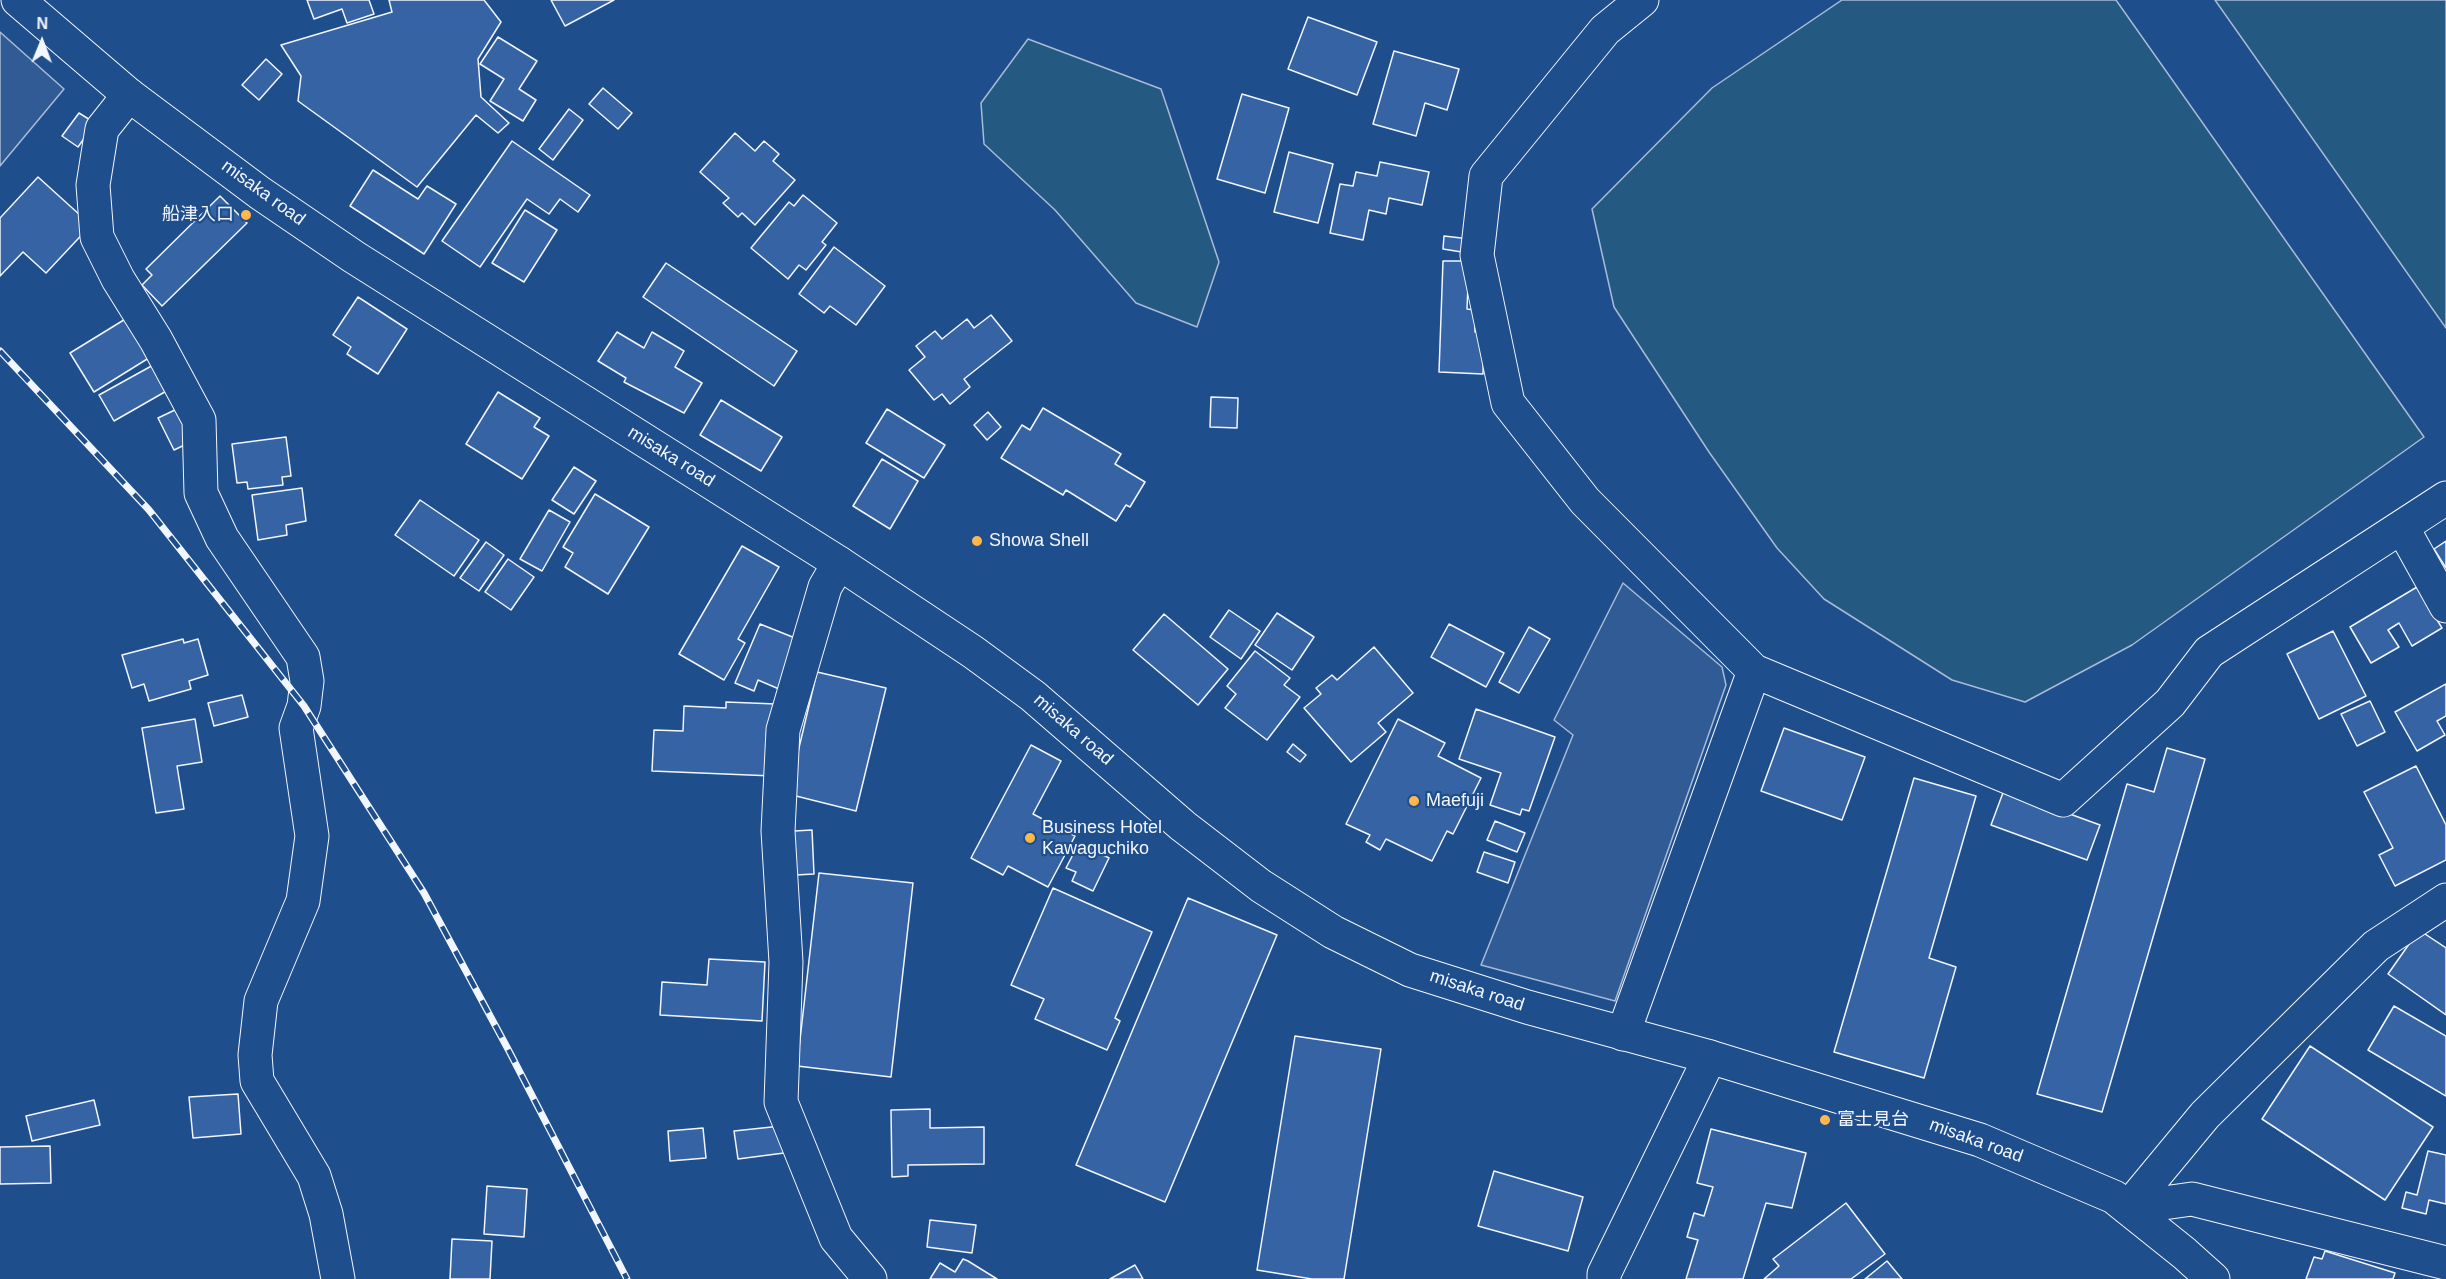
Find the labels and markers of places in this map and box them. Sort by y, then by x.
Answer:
place label: 船津入口 [162,204,234,226]
marker: 船津入口 [239,208,253,222]
place label: Showa Shell [989,530,1089,552]
marker: Showa Shell [970,534,984,548]
place label: Maefuji [1426,790,1484,812]
marker: Maefuji [1407,794,1421,808]
place label: Business Hotel Kawaguchiko [1042,817,1162,860]
marker: Business Hotel Kawaguchiko [1023,831,1037,845]
place label: 富士見台 [1837,1109,1909,1131]
marker: 富士見台 [1818,1113,1832,1127]

